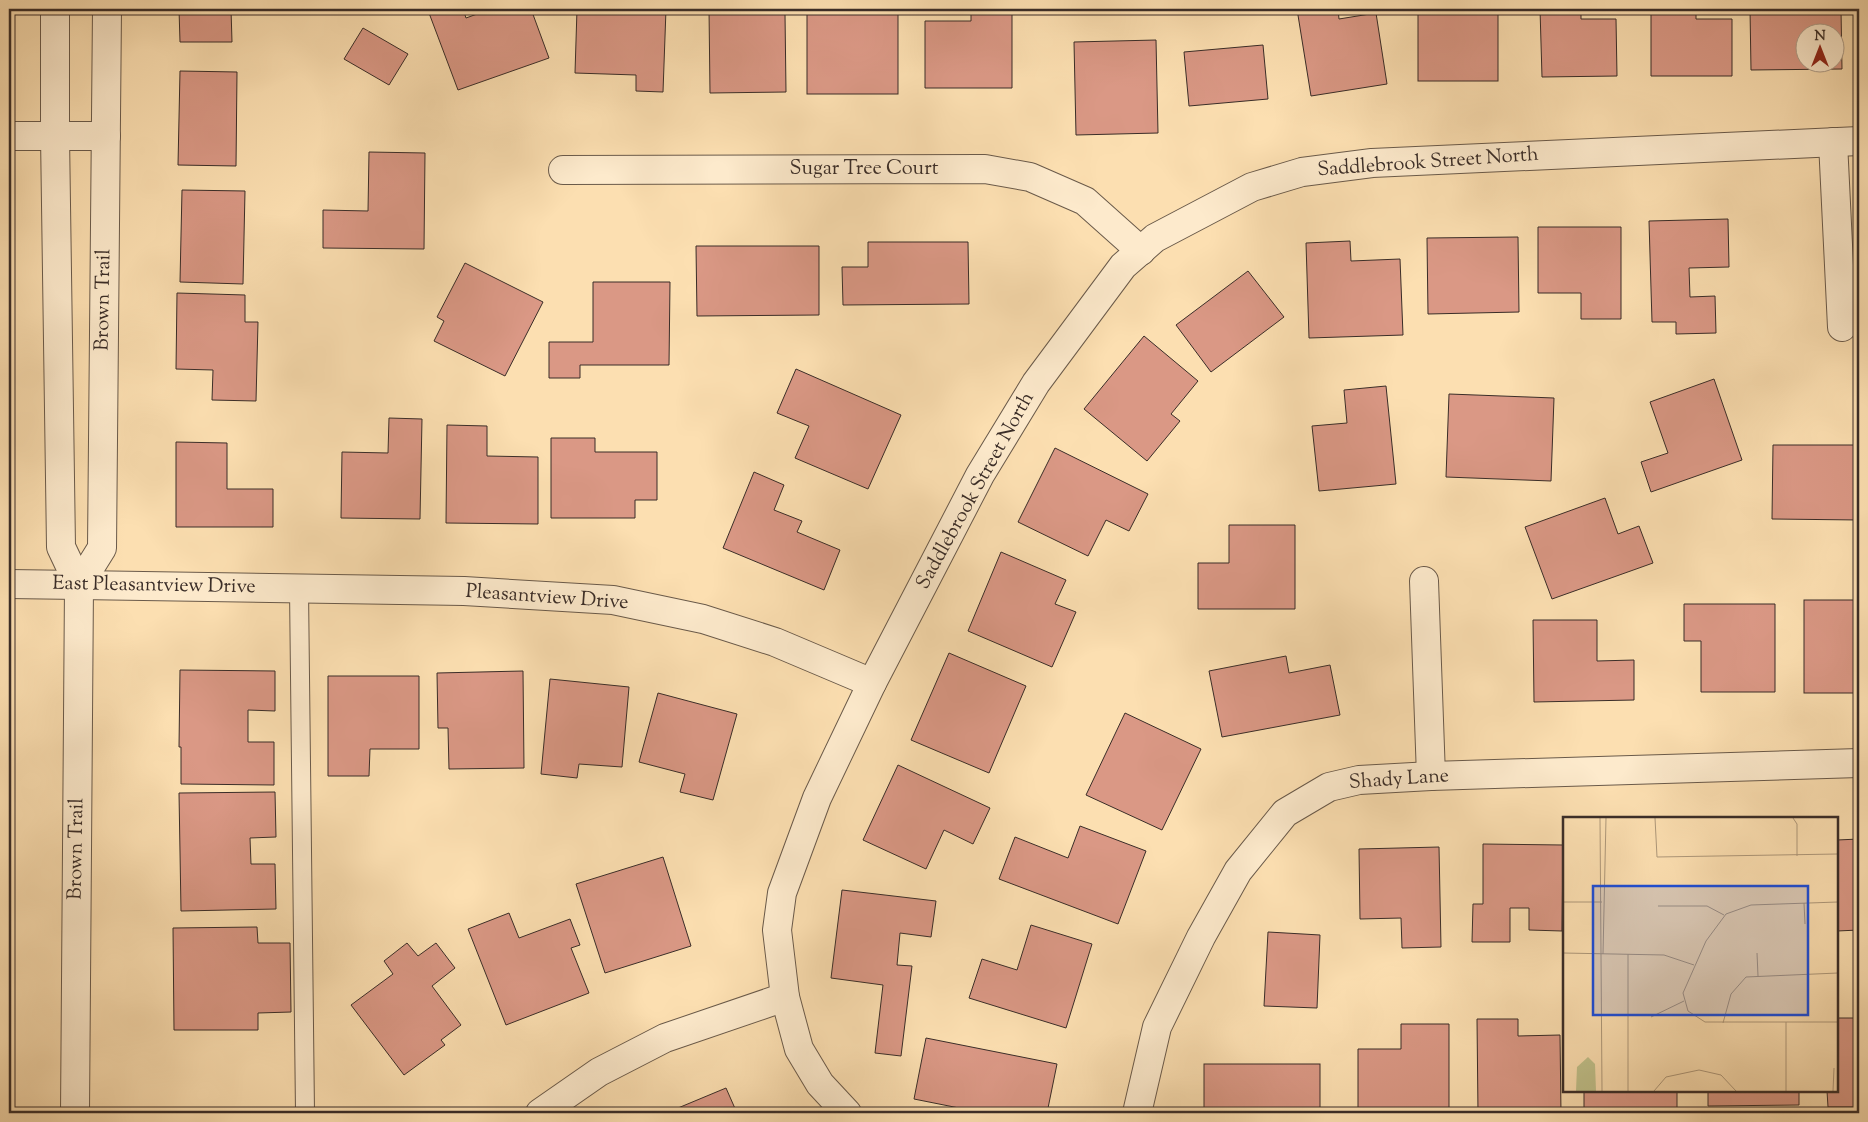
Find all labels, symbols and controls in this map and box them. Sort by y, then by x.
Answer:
north arrow [1796,22,1846,72]
text: N [1814,27,1826,47]
street label: Saddlebrook Street North [1316,141,1540,185]
street label: Sugar Tree Court [790,155,939,184]
street label: Brown Trail [89,248,119,351]
street label: Saddlebrook Street North [910,387,1043,595]
street label: East Pleasantview Drive [52,570,256,602]
street label: Pleasantview Drive [465,578,629,618]
street label: Shady Lane [1348,762,1450,798]
street label: Brown Trail [62,797,92,900]
inset map [1563,817,1838,1092]

